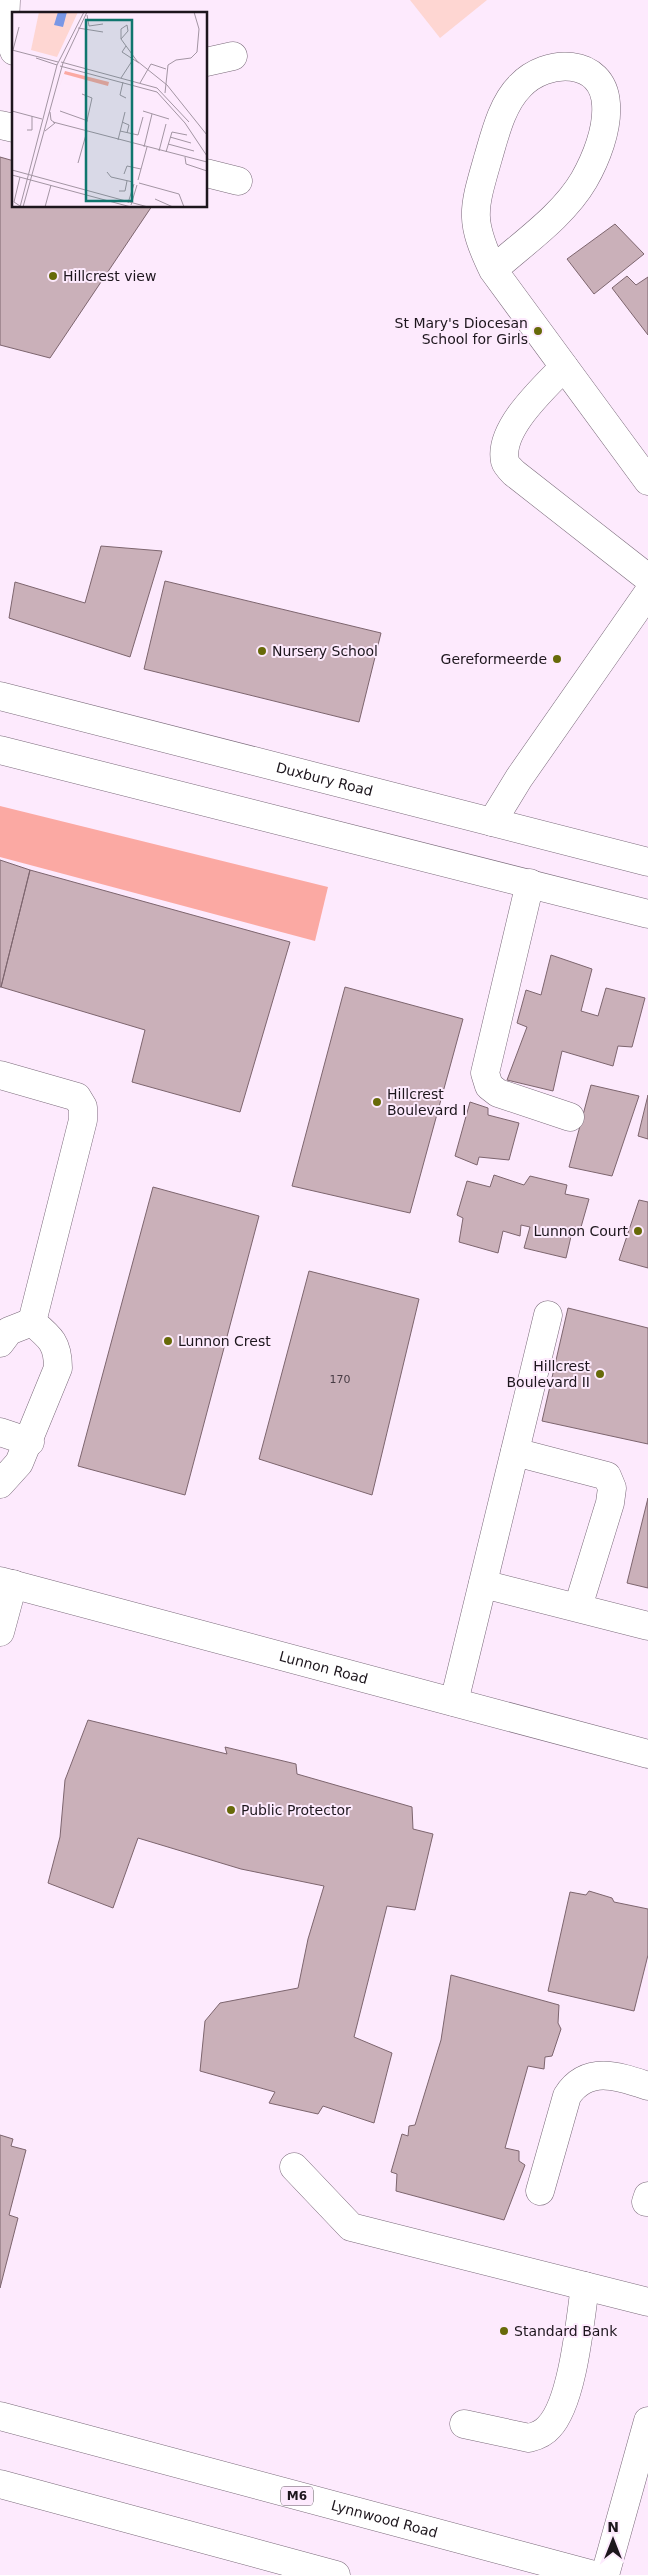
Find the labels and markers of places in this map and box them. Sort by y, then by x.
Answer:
place label: Hillcrest view [63,268,156,284]
marker: Hillcrest view [47,270,59,282]
place label: St Mary's Diocesan School for Girls [395,315,528,347]
marker: St Mary's Diocesan School for Girls [532,325,544,337]
place label: Nursery School [272,643,378,659]
marker: Nursery School [256,645,268,657]
place label: Gereformeerde [441,651,547,667]
marker: Gereformeerde [551,653,563,665]
place label: Hillcrest Boulevard I [387,1086,466,1118]
marker: Hillcrest Boulevard I [371,1096,383,1108]
place label: Lunnon Court [533,1223,629,1239]
marker: Lunnon Court [632,1225,644,1237]
place label: Lunnon Crest [178,1333,271,1349]
marker: Lunnon Crest [162,1335,174,1347]
place label: Hillcrest Boulevard II [506,1358,590,1390]
marker: Hillcrest Boulevard II [594,1368,606,1380]
place label: Public Protector [241,1802,351,1818]
marker: Public Protector [225,1804,237,1816]
place label: Standard Bank [514,2323,618,2339]
marker: Standard Bank [498,2325,510,2337]

